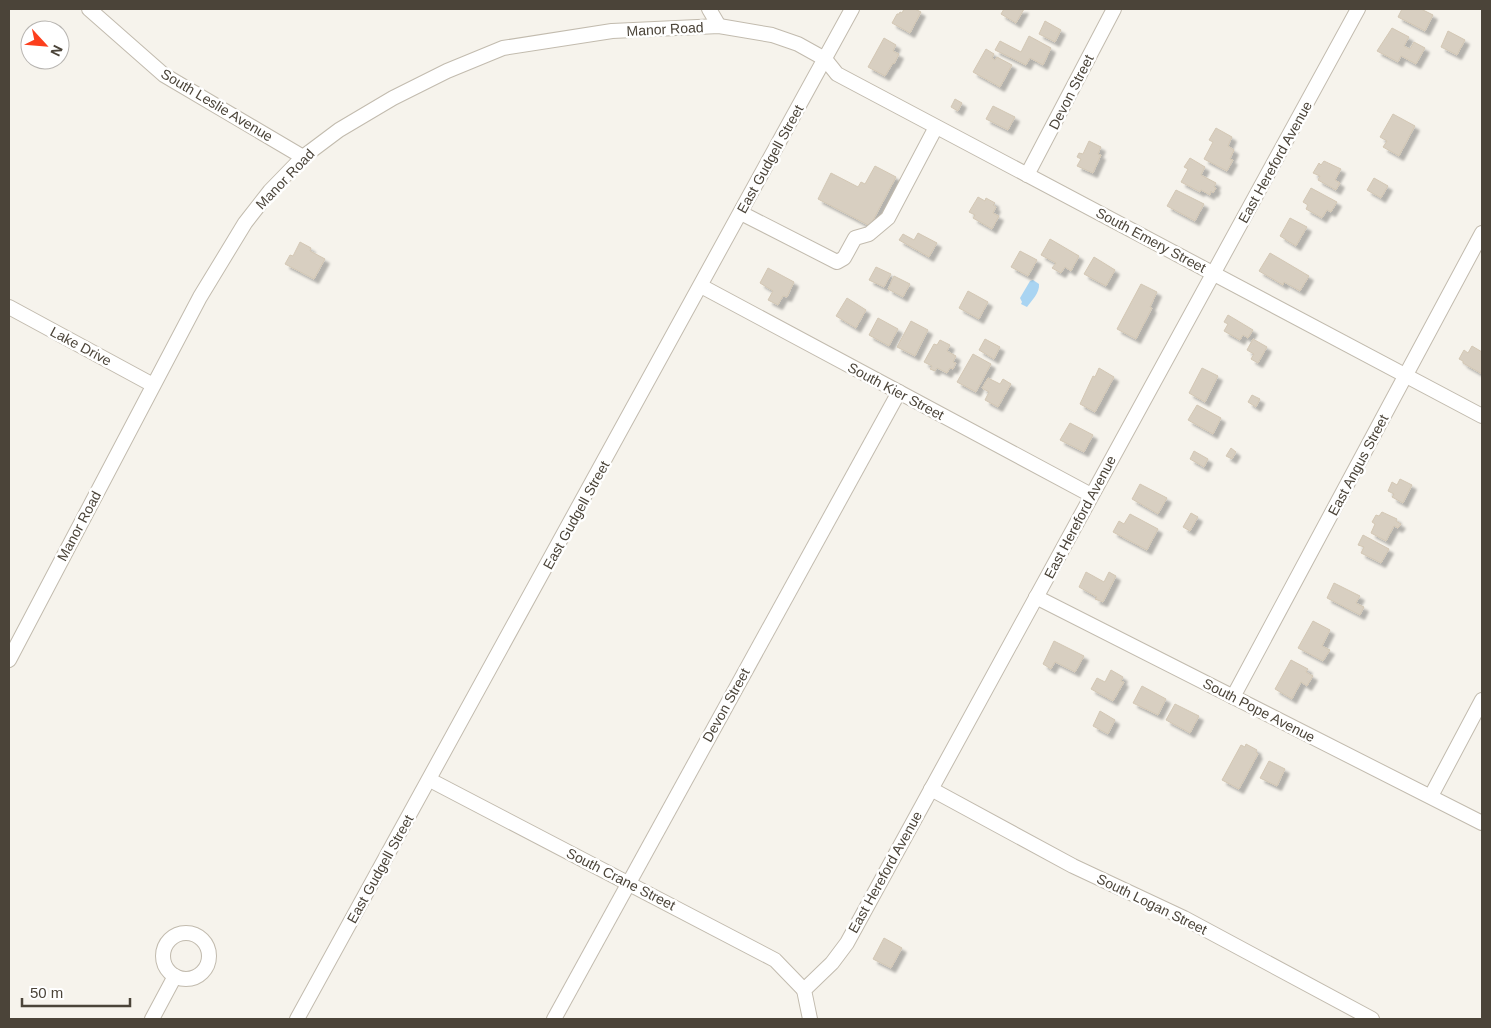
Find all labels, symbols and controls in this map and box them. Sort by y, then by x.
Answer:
street label: Manor Road [626,19,704,39]
north arrow [20,20,70,70]
text: N [47,43,66,59]
street label: Devon Street [1045,52,1097,132]
street label: South Leslie Avenue [158,65,276,145]
street label: East Hereford Avenue [1235,98,1315,226]
street label: East Gudgell Street [734,102,806,216]
street label: Manor Road [252,146,318,212]
street label: South Emery Street [1093,204,1209,276]
street label: Lake Drive [48,323,114,369]
street label: South Kier Street [845,359,947,423]
street label: East Angus Street [1325,412,1391,518]
street label: East Hereford Avenue [1041,453,1119,581]
street label: East Gudgell Street [540,458,612,572]
street label: Manor Road [54,488,104,564]
street label: Devon Street [699,665,753,745]
street label: South Pope Avenue [1200,675,1318,745]
street label: East Hereford Avenue [845,808,925,936]
street label: East Gudgell Street [344,812,416,926]
street label: South Crane Street [564,845,678,913]
street label: South Logan Street [1094,870,1210,938]
scale bar [22,976,130,1008]
text: 50 m [30,984,63,1001]

